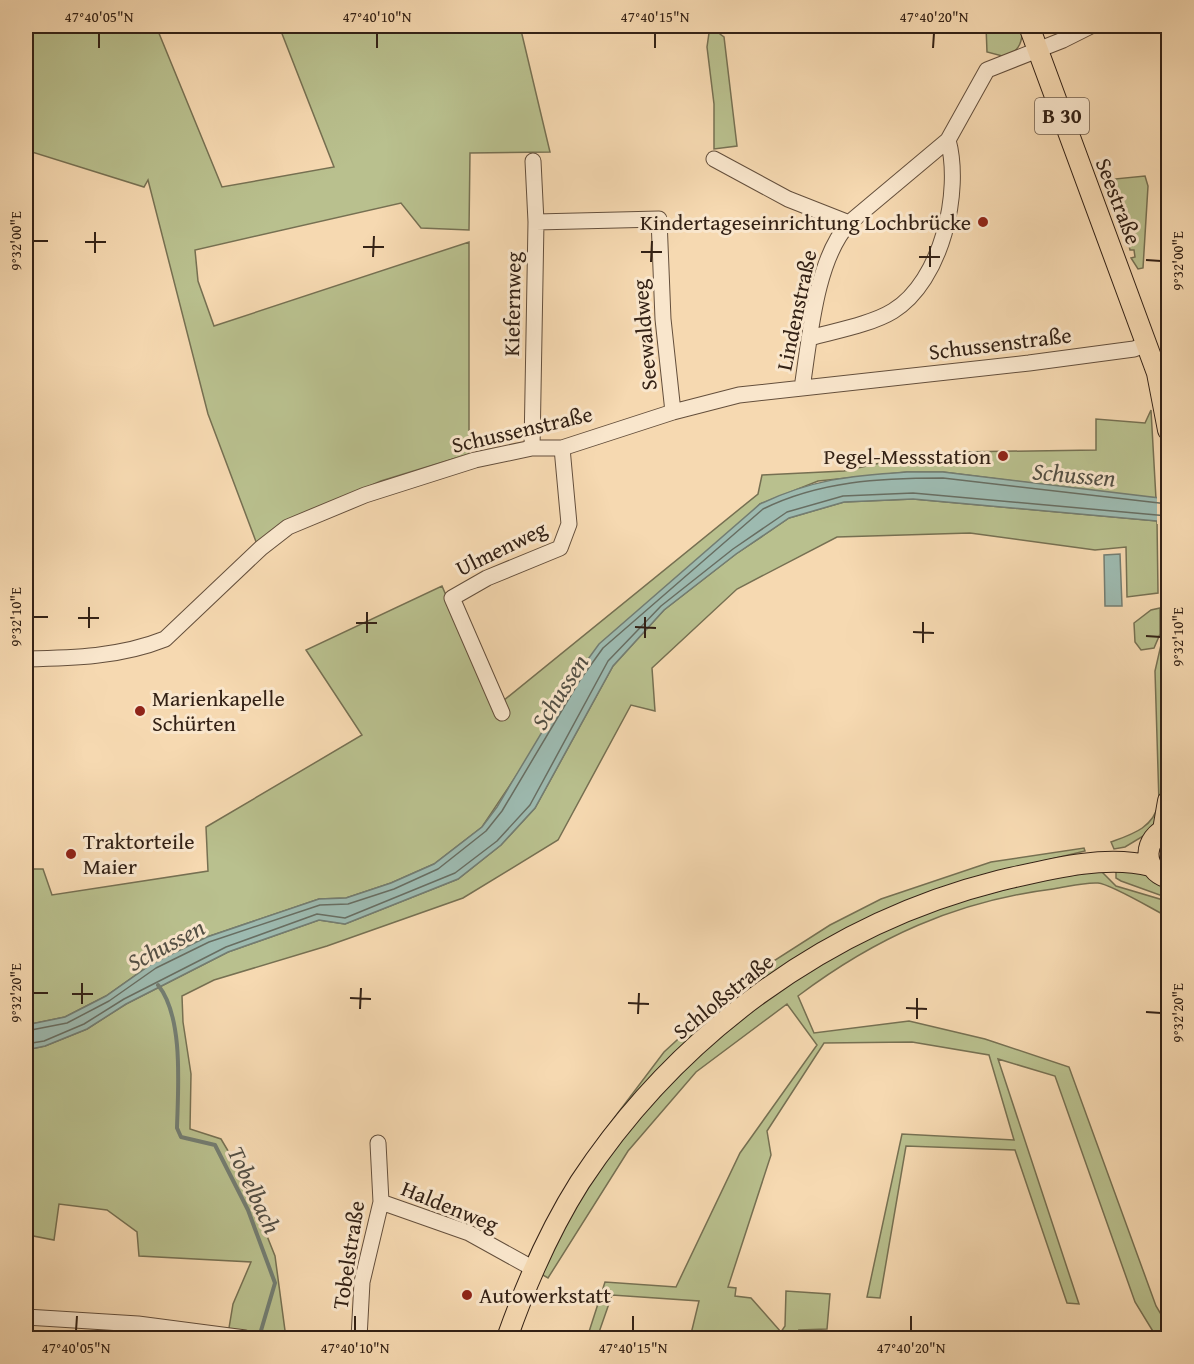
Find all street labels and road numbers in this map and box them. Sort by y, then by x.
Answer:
road number: B 30 [1035,98,1089,134]
street label: Seestraße [1088,153,1150,249]
street label: Lindenstraße [768,247,824,373]
street label: Kiefernweg [495,251,529,357]
street label: Seewaldweg [623,278,665,392]
street label: Schussenstraße [927,318,1073,368]
street label: Schussenstraße [448,397,596,461]
street label: Ulmenweg [450,512,552,584]
street label: Schloßstraße [666,945,780,1047]
street label: Haldenweg [397,1172,503,1240]
street label: Tobelstraße [324,1198,372,1312]

